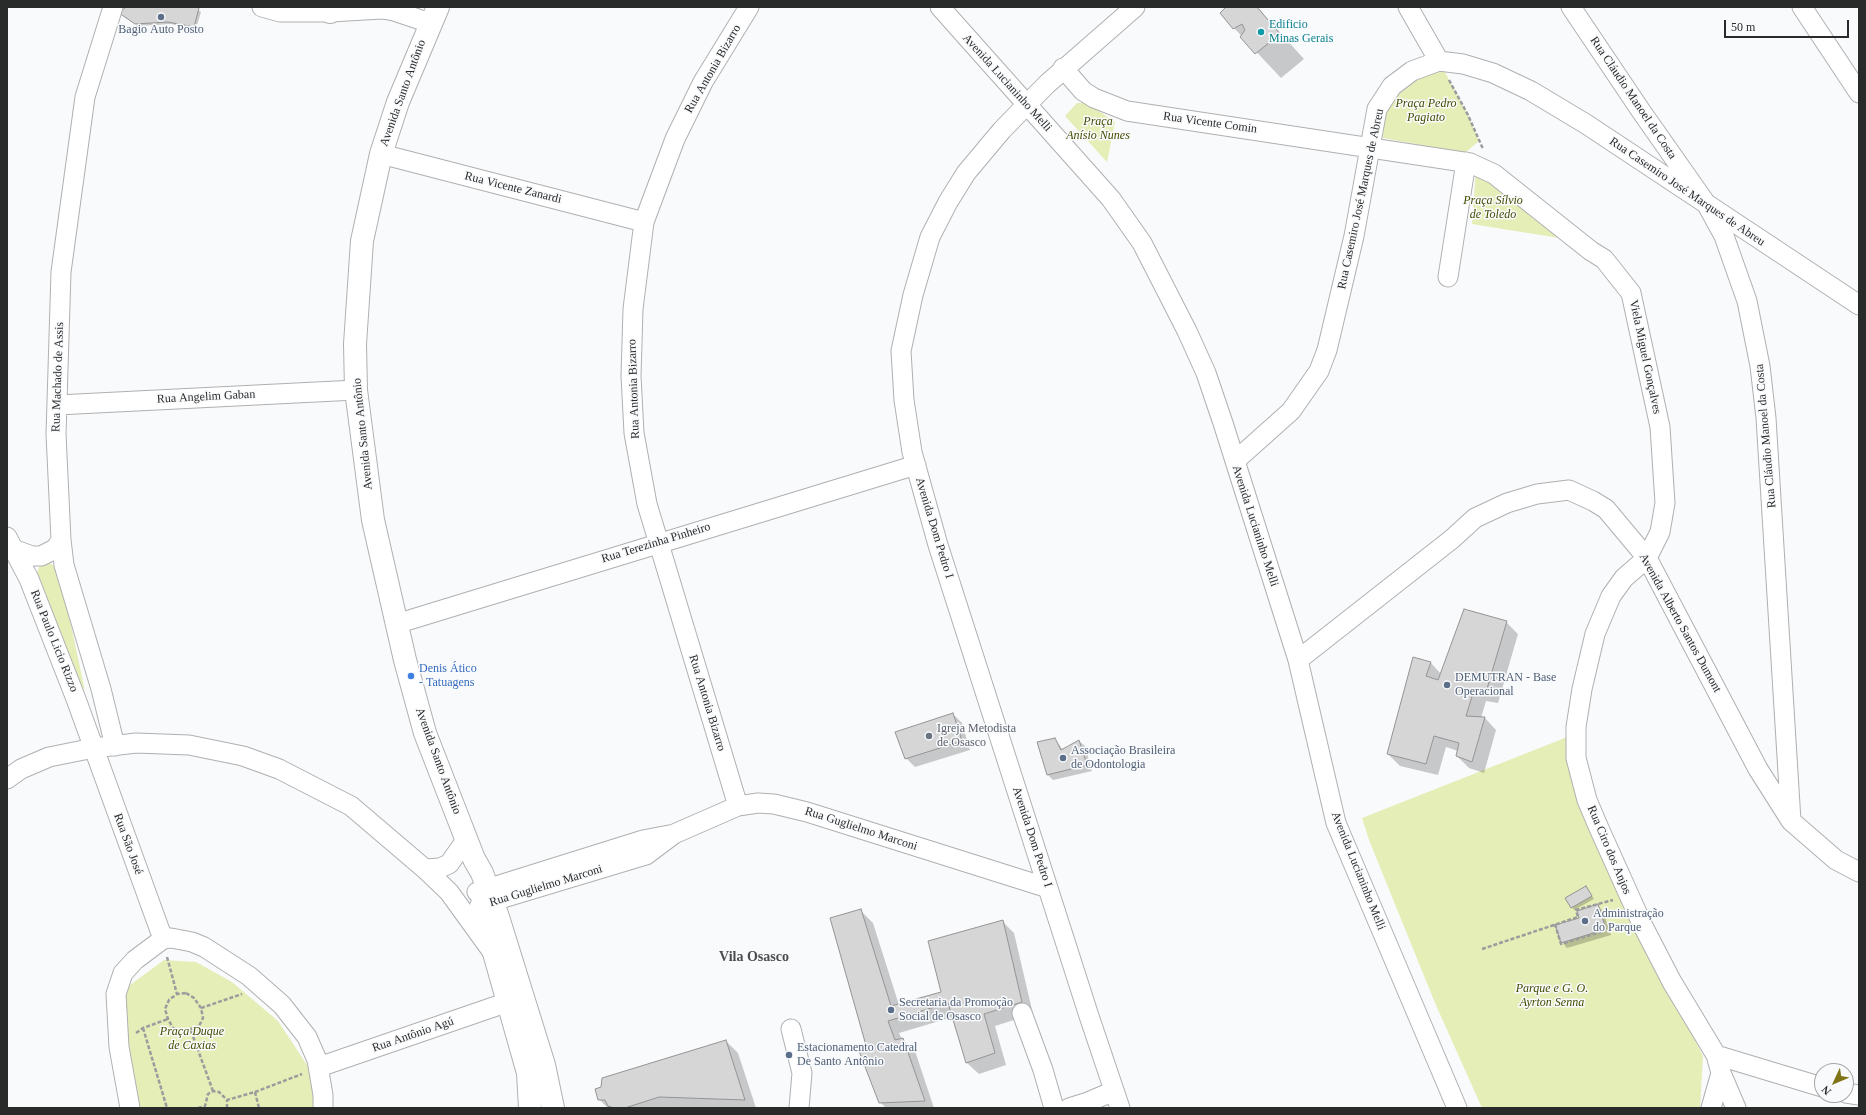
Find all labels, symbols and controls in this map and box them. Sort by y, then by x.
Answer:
marker: Bagio Auto Posto [156,12,166,22]
scale bar [1726,12,1851,38]
place label: Edificio Minas Gerais [1269,18,1333,46]
text: 50 m [1731,20,1755,34]
street label: Rua Antonia Bizarro [682,22,744,116]
place label: Bagio Auto Posto [118,23,204,37]
marker: Edificio Minas Gerais [1256,27,1266,37]
street label: Avenida Lucianinho Melli [959,31,1055,135]
street label: Rua Cláudio Manoel da Costa [1587,34,1679,162]
street label: Avenida Santo Antônio [377,38,429,148]
park label: Praça Pedro Pagiato [1395,97,1457,125]
street label: Rua Casemiro José Marques de Abreu [1335,107,1387,291]
street label: Rua Vicente Comin [1162,109,1258,137]
park label: Praça Anísio Nunes [1066,115,1130,143]
street label: Rua Casemiro José Marques de Abreu [1607,135,1767,249]
street label: Rua Vicente Zanardi [463,169,563,207]
park label: Praça Sílvio de Toledo [1463,194,1523,222]
street label: Viela Miguel Gonçalves [1626,298,1664,416]
street label: Rua Machado de Assis [49,322,67,432]
street label: Rua Antonia Bizarro [625,339,643,439]
street label: Rua Cláudio Manoel da Costa [1753,363,1779,509]
street label: Avenida Santo Antônio [350,377,376,491]
street label: Rua Angelim Gaban [156,387,256,407]
street label: Avenida Lucianinho Melli [1229,464,1281,588]
street label: Avenida Dom Pedro I [912,476,956,580]
street label: Rua Terezinha Pinheiro [600,520,712,566]
street label: Avenida Alberto Santos Dumont [1636,551,1724,695]
street label: Rua Paulo Licio Rizzo [27,588,81,694]
street label: Rua Antonia Bizarro [686,653,728,753]
place label: Denis Ático - Tatuagens [419,662,477,690]
marker: Denis Ático - Tatuagens [406,671,416,681]
place label: DEMUTRAN - Base Operacional [1455,671,1556,699]
marker: DEMUTRAN - Base Operacional [1442,680,1452,690]
street label: Avenida Santo Antônio [412,706,464,816]
place label: Igreja Metodista de Osasco [937,722,1016,750]
marker: Igreja Metodista de Osasco [924,731,934,741]
place label: Associação Brasileira de Odontologia [1071,744,1175,772]
marker: Associação Brasileira de Odontologia [1058,753,1068,763]
street label: Avenida Dom Pedro I [1009,785,1055,889]
street label: Rua Ciro dos Anjos [1584,803,1634,897]
street label: Rua Guglielmo Marconi [803,804,919,854]
street label: Avenida Lucianinho Melli [1328,810,1388,932]
street label: Rua São José [110,811,146,877]
street label: Rua Guglielmo Marconi [488,862,604,910]
place label: Administração do Parque [1593,907,1664,935]
marker: Administração do Parque [1580,916,1590,926]
district label: Vila Osasco [719,949,789,965]
park label: Parque e G. O. Ayrton Senna [1516,982,1588,1010]
place label: Secretaria da Promoção Social de Osasco [899,996,1013,1024]
marker: Secretaria da Promoção Social de Osasco [886,1005,896,1015]
street label: Rua Antônio Agú [370,1014,456,1056]
park label: Praça Duque de Caxias [160,1025,224,1053]
place label: Estacionamento Catedral De Santo Antônio [797,1041,917,1069]
marker: Estacionamento Catedral De Santo Antônio [784,1050,794,1060]
north arrow [1814,1063,1854,1103]
text: N [1819,1084,1833,1098]

